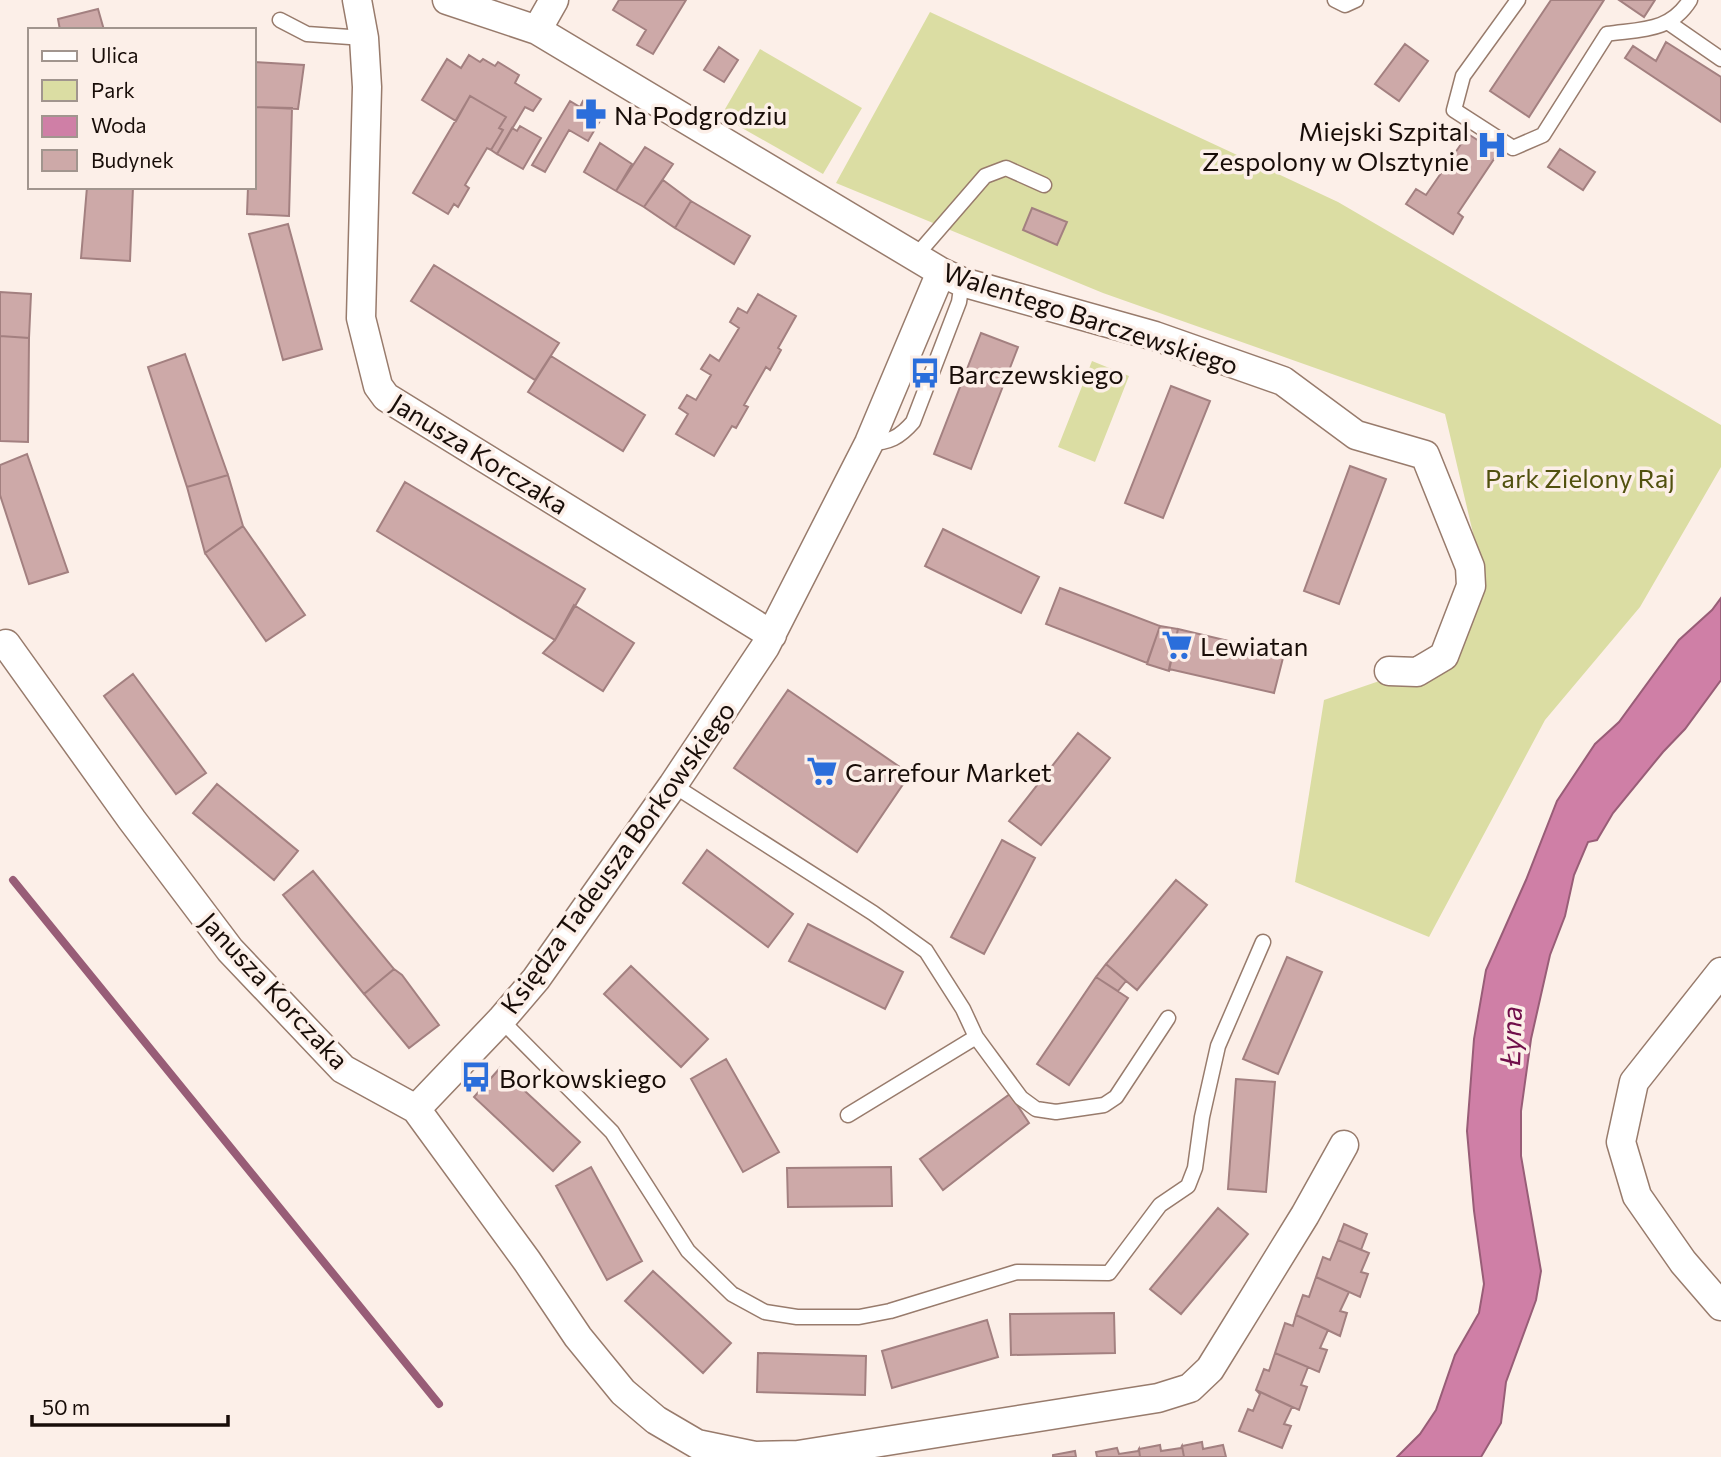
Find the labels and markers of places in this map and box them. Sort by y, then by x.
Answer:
pharmacy icon: Na Podgrodziu [574,97,608,131]
place label: Na Podgrodziu [614,99,787,130]
place label: Miejski Szpital Zespolony w Olsztynie [1202,115,1469,176]
hospital icon: Miejski Szpital Zespolony w Olsztynie [1475,128,1509,162]
bus stop icon: Barczewskiego [908,356,942,390]
place label: Barczewskiego [948,357,1124,389]
supermarket icon: Lewiatan [1160,628,1194,662]
place label: Lewiatan [1200,630,1309,661]
supermarket icon: Carrefour Market [805,754,839,788]
place label: Carrefour Market [845,756,1052,787]
bus stop icon: Borkowskiego [459,1060,493,1094]
place label: Borkowskiego [499,1062,667,1093]

